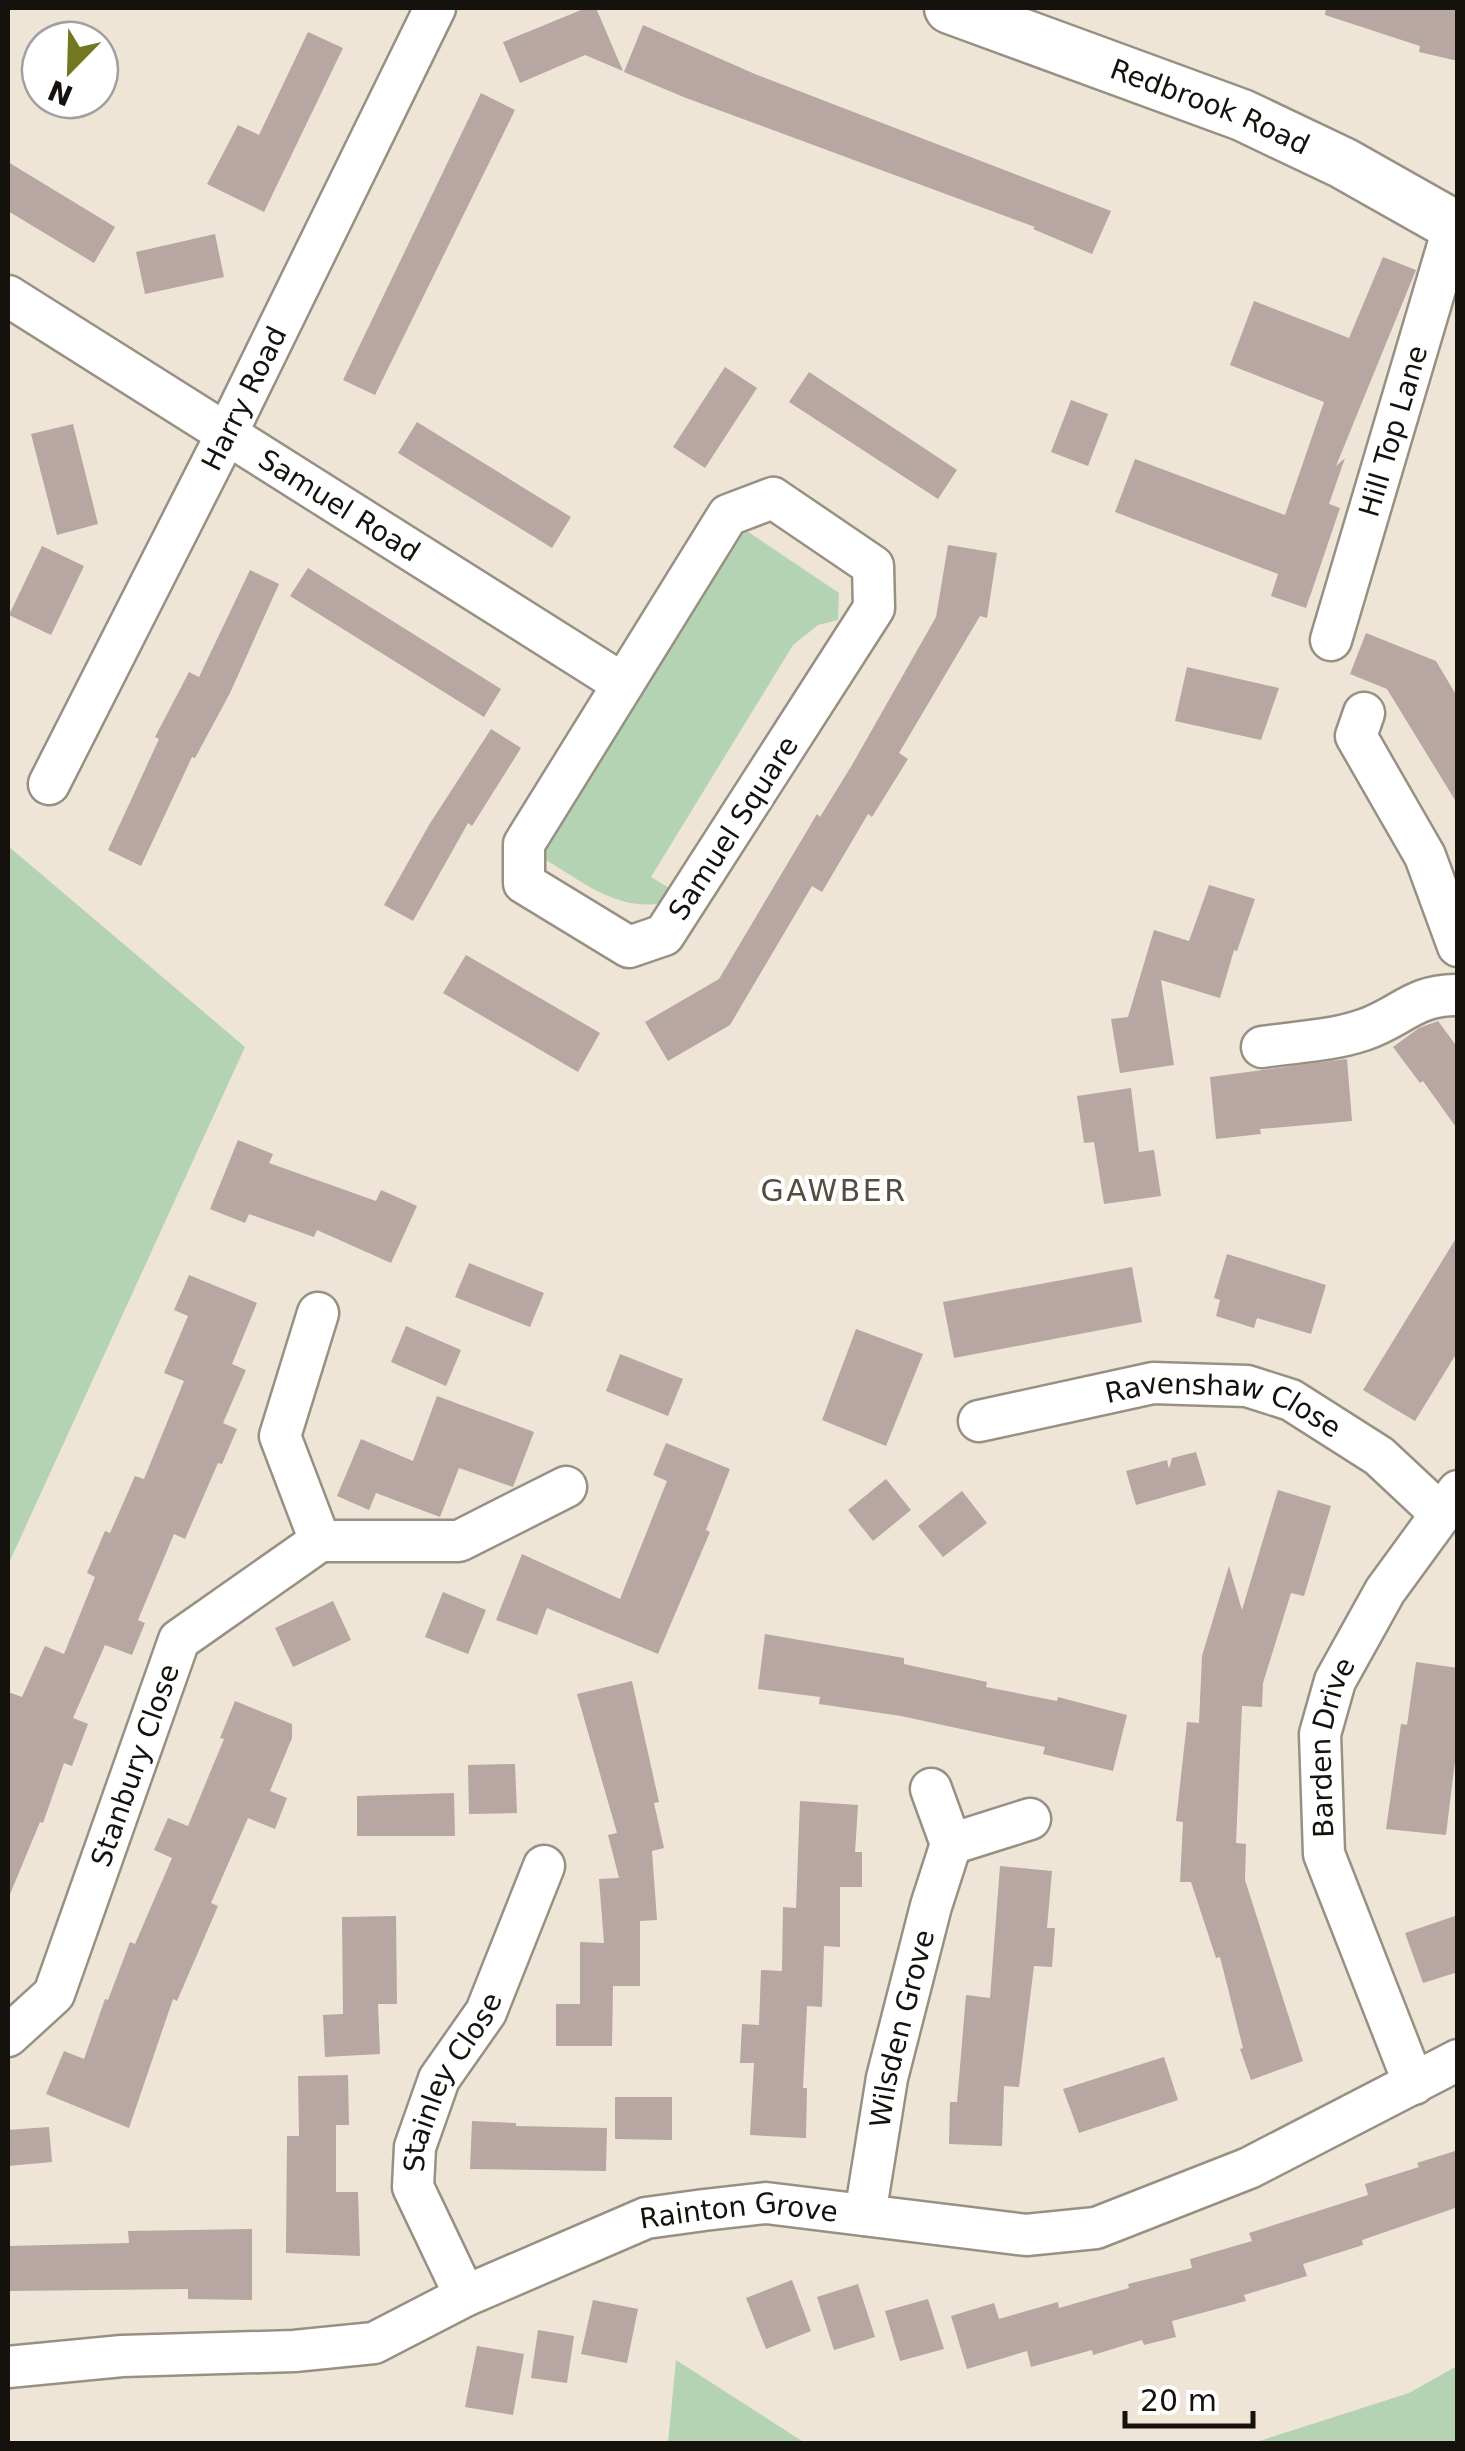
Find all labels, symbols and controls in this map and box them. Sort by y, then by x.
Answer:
north arrow [20,20,120,120]
street label: Redbrook Road [1106,52,1315,162]
text: N [43,73,78,112]
street label: Harry Road [195,321,294,476]
street label: Hill Top Lane [1352,341,1434,521]
street label: Samuel Road [253,442,426,569]
street label: Samuel Square [662,730,805,926]
district label: GAWBER [760,1173,908,1208]
street label: Ravenshaw Close [1102,1367,1347,1445]
street label: Barden Drive [1304,1652,1362,1838]
street label: Stanbury Close [84,1660,186,1871]
street label: Wilsden Grove [863,1926,941,2130]
street label: Stainley Close [398,1988,509,2173]
street label: Rainton Grove [637,2186,840,2236]
scale bar [1125,2366,1252,2428]
text: 20 m [1140,2383,1217,2418]

